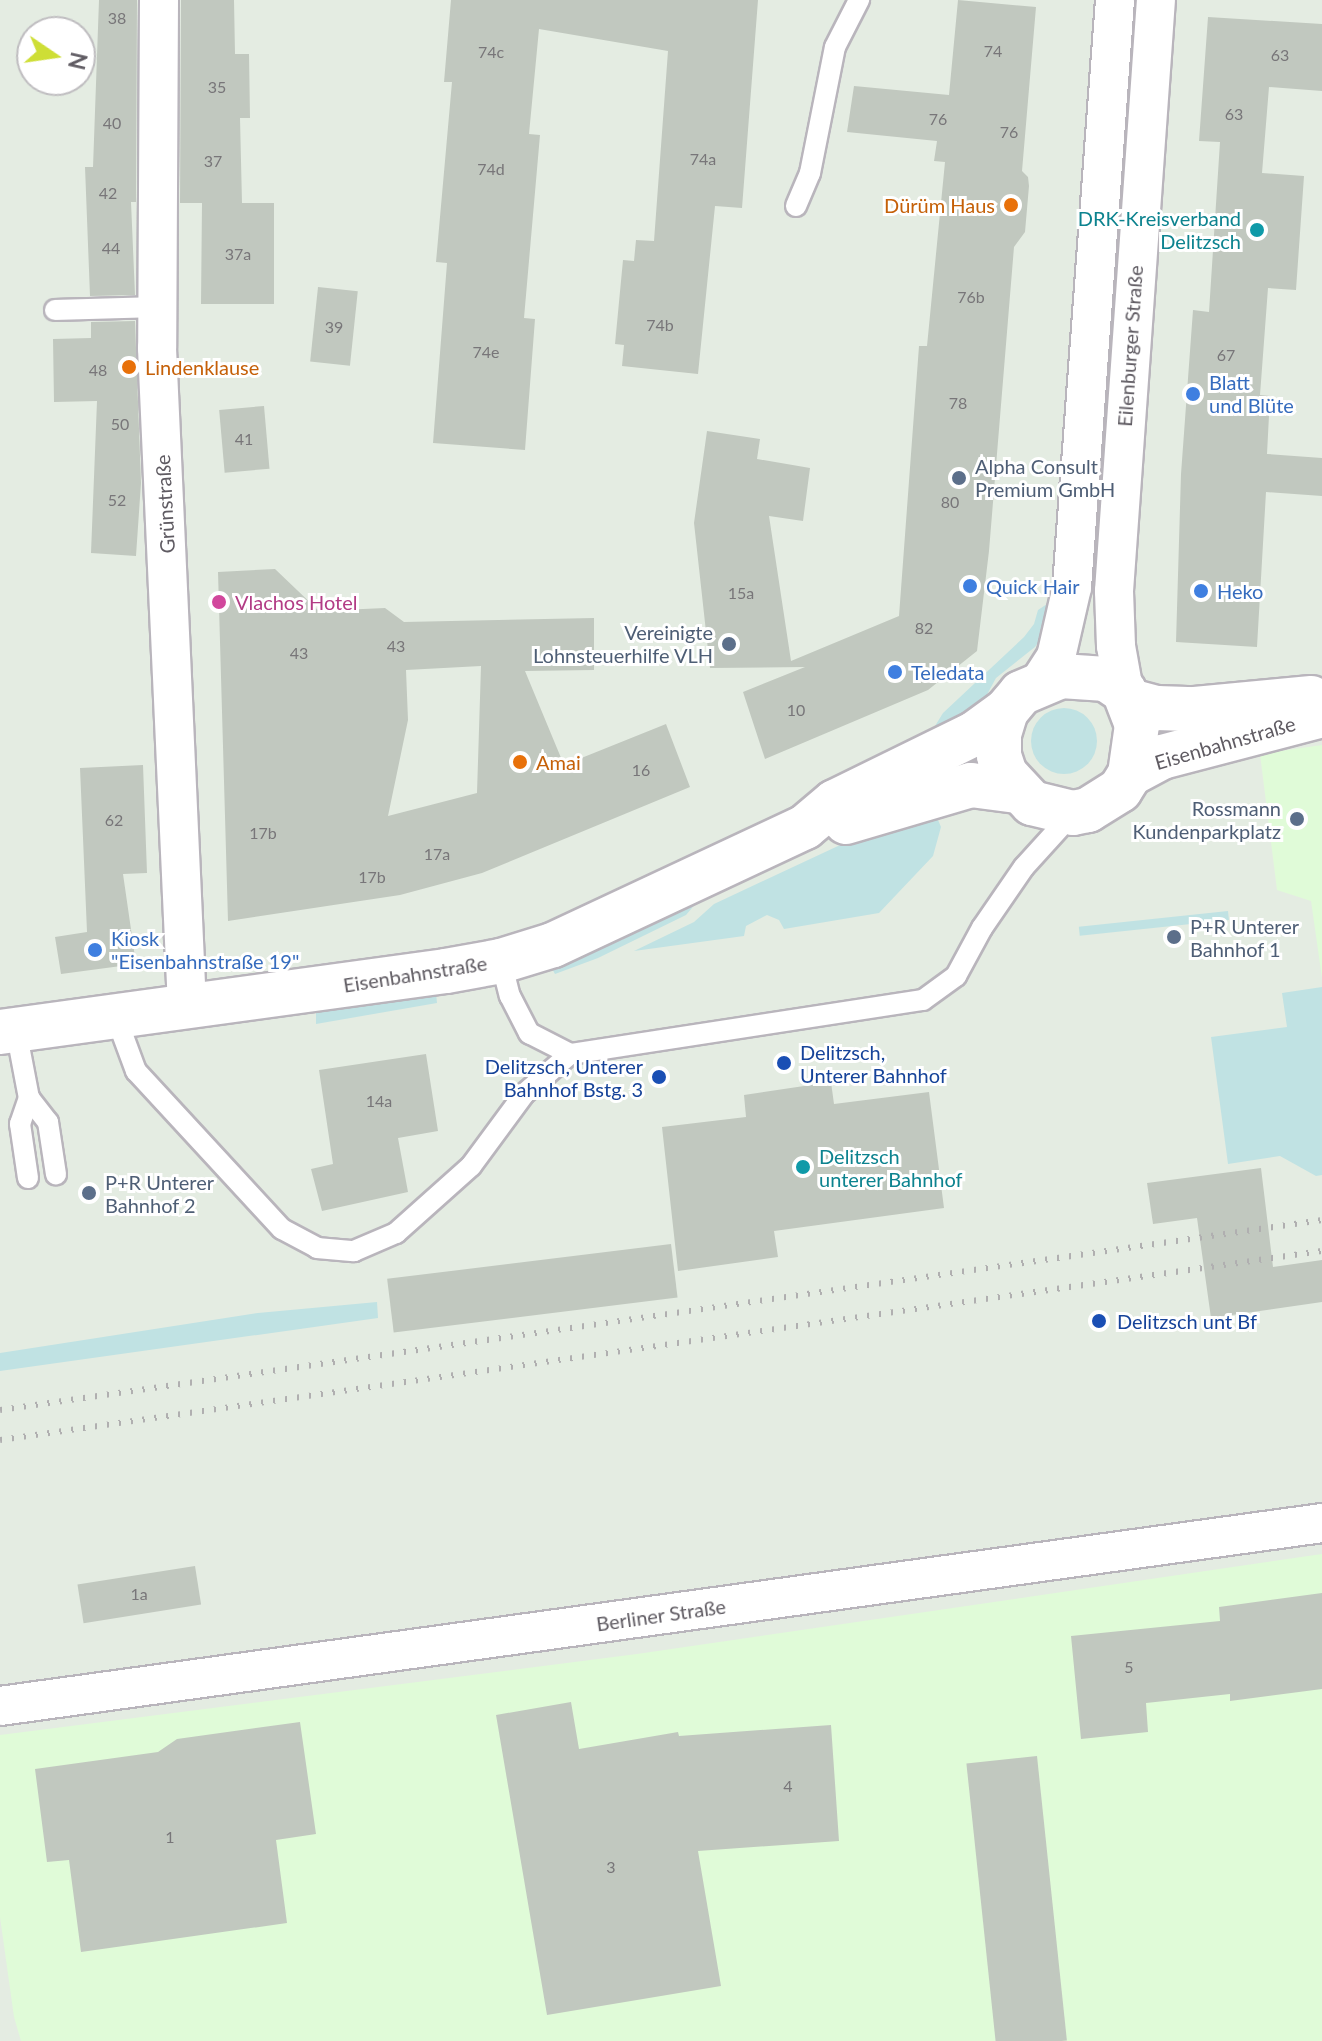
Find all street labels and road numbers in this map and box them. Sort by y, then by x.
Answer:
street label: Eilenburger Straße [1112,264,1148,428]
street label: Grünstraße [150,454,180,554]
street label: Eisenbahnstraße [1152,711,1298,775]
street label: Eisenbahnstraße [341,951,489,997]
street label: Berliner Straße [594,1594,728,1636]

